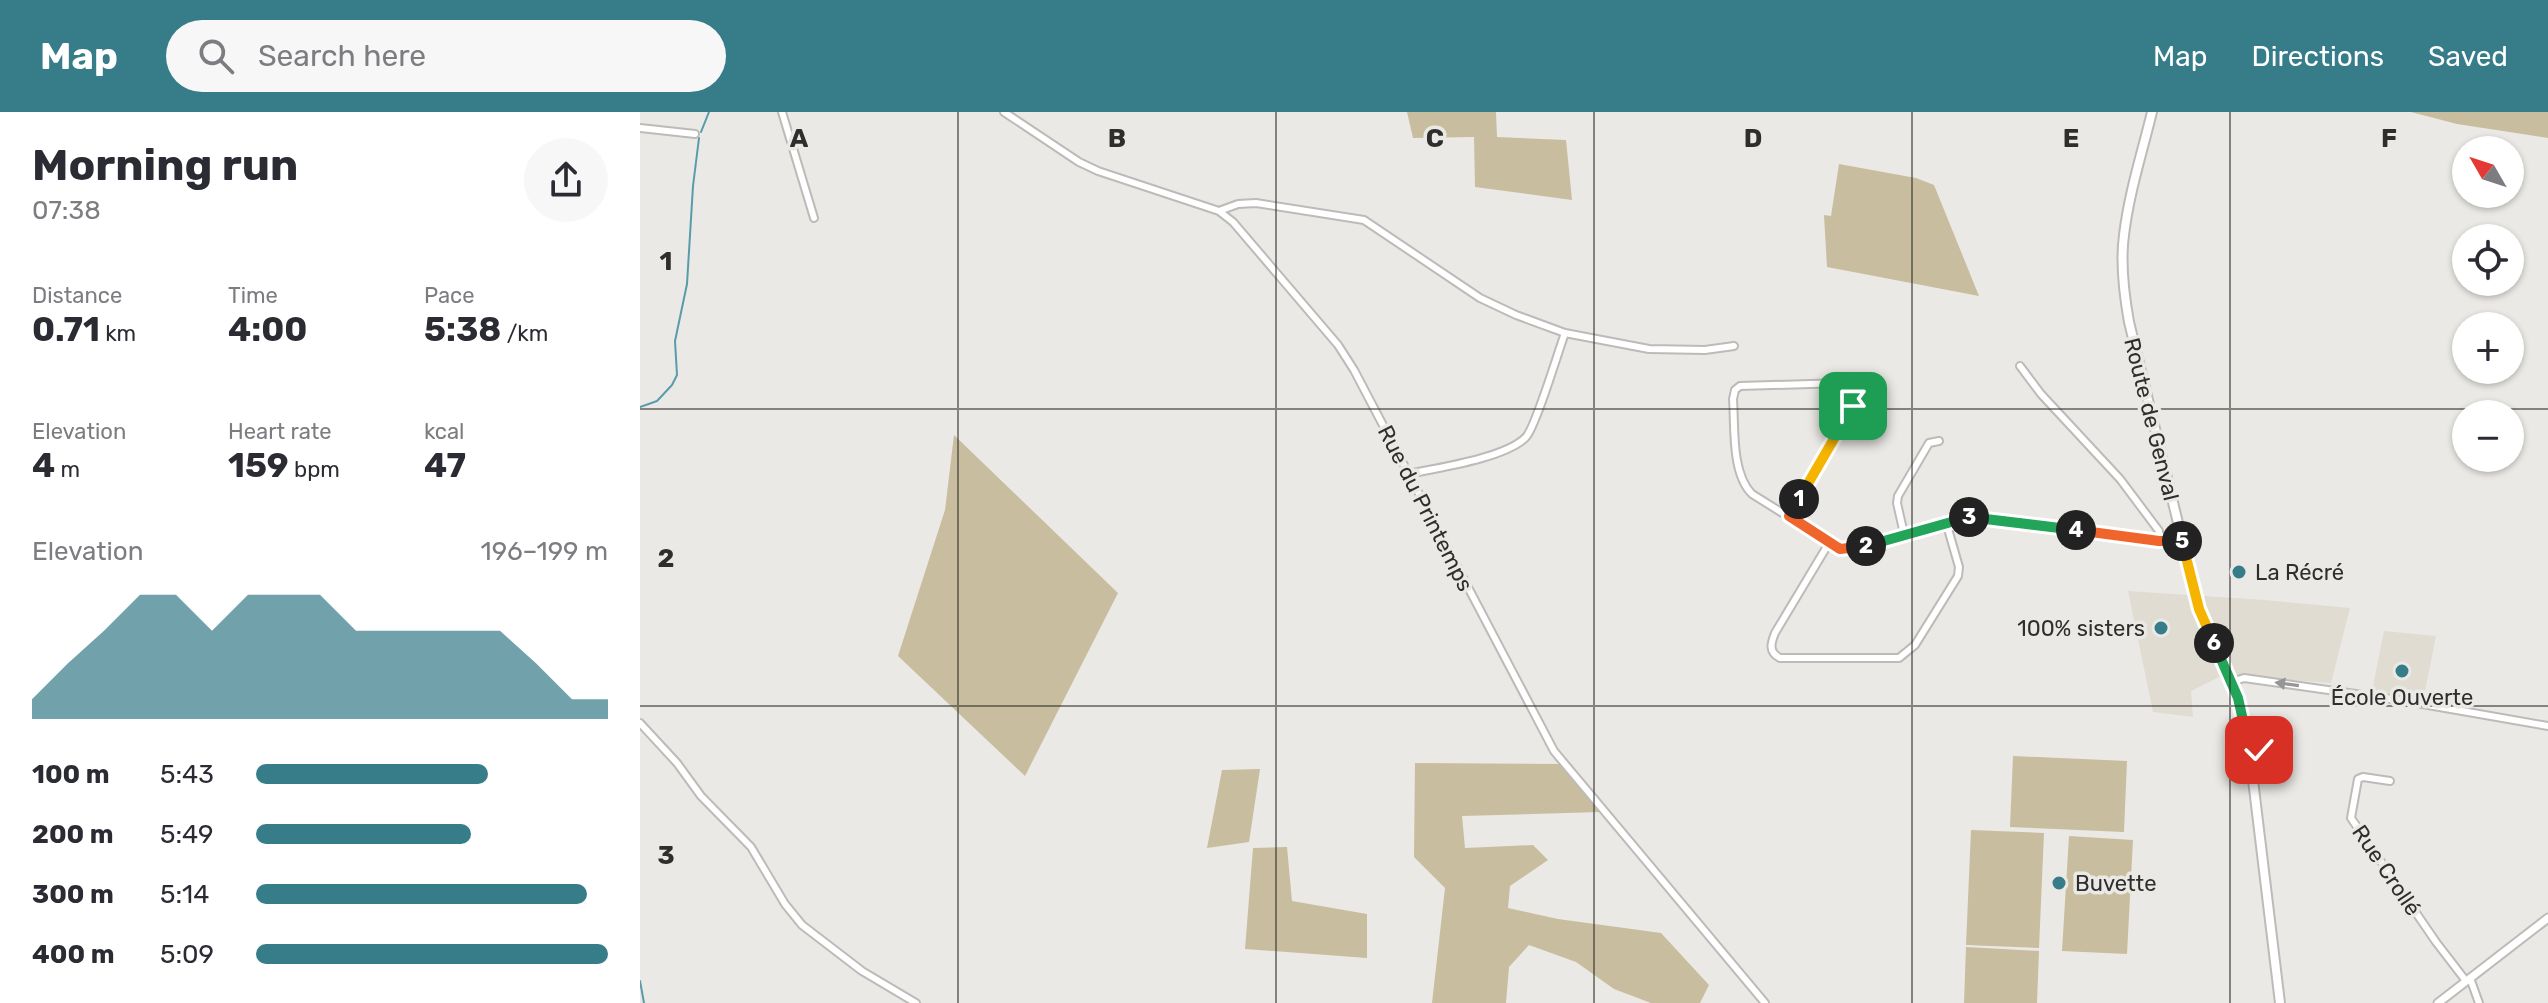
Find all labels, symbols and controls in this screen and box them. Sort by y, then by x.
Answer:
search box [166,20,726,92]
text: Map [40,33,118,79]
icon: search [194,34,238,78]
text: Search here [258,38,426,74]
text: Map [2153,40,2207,73]
text: Directions [2251,40,2384,73]
text: Saved [2428,40,2508,73]
text: A [790,123,809,154]
text: B [1108,123,1126,154]
text: C [1426,123,1444,154]
text: D [1744,123,1762,154]
text: E [2063,123,2079,154]
text: F [2381,123,2397,154]
north arrow [2452,136,2524,208]
map controls [2452,136,2524,472]
button: share [524,138,608,222]
text: Morning run [32,139,298,191]
text: 07:38 [32,195,101,226]
button: locate [2452,224,2524,296]
text: 1 [660,246,672,277]
text: Distance [32,282,122,309]
text: Time [228,282,278,309]
text: Pace [424,282,475,309]
text: 0.71 [32,309,100,350]
text: 4:00 [228,309,307,350]
text: 5:38 [424,309,501,350]
button: + [2452,312,2524,384]
text: km [100,320,136,347]
text: /km [501,320,548,347]
street label: Route de Genval [2118,335,2185,503]
pin [1819,372,1887,440]
icon: arrive [1831,384,1875,428]
button: − [2452,400,2524,472]
text: Elevation [32,418,126,445]
text: Heart rate [228,418,332,445]
text: kcal [424,418,464,445]
street label: Rue du Printemps [1372,421,1479,596]
text: 4 [32,445,55,486]
text: 159 [228,445,289,486]
text: 47 [424,445,466,486]
text: m [55,456,80,483]
text: bpm [289,456,340,483]
pin: 1 [1779,479,1819,519]
text: 1 [1794,485,1804,512]
pin: 3 [1949,497,1989,537]
text: 3 [1962,503,1976,530]
pin: 4 [2056,510,2096,550]
text: 4 [2068,516,2084,543]
pin: 5 [2162,521,2202,561]
pin: 2 [1846,526,1886,566]
text: 5 [2175,527,2189,554]
text: 2 [1859,532,1873,559]
text: Elevation [32,536,143,567]
text: 196–199 m [481,536,608,567]
text: 2 [658,543,674,574]
place label: La Récré [2255,559,2344,586]
marker: La Récré [2230,563,2248,581]
place label: 100% sisters [2017,615,2145,642]
marker: 100% sisters [2152,619,2170,637]
pin: 6 [2194,623,2234,663]
text: 6 [2207,629,2221,656]
marker: École Ouverte [2393,662,2411,680]
one-way arrow [2274,677,2299,690]
place label: École Ouverte [2331,684,2473,711]
pin [2225,716,2293,784]
icon: check [2237,728,2281,772]
text: 100 m [32,759,110,790]
text: 5:43 [160,759,214,790]
text: 200 m [32,819,114,850]
text: 5:49 [160,819,213,850]
street label: Rue Crollé [2346,820,2427,921]
text: 3 [657,840,675,871]
place label: Buvette [2075,870,2157,897]
marker: Buvette [2050,874,2068,892]
text: 300 m [32,879,114,910]
text: 5:14 [160,879,209,910]
text: 400 m [32,939,114,970]
text: 5:09 [160,939,214,970]

